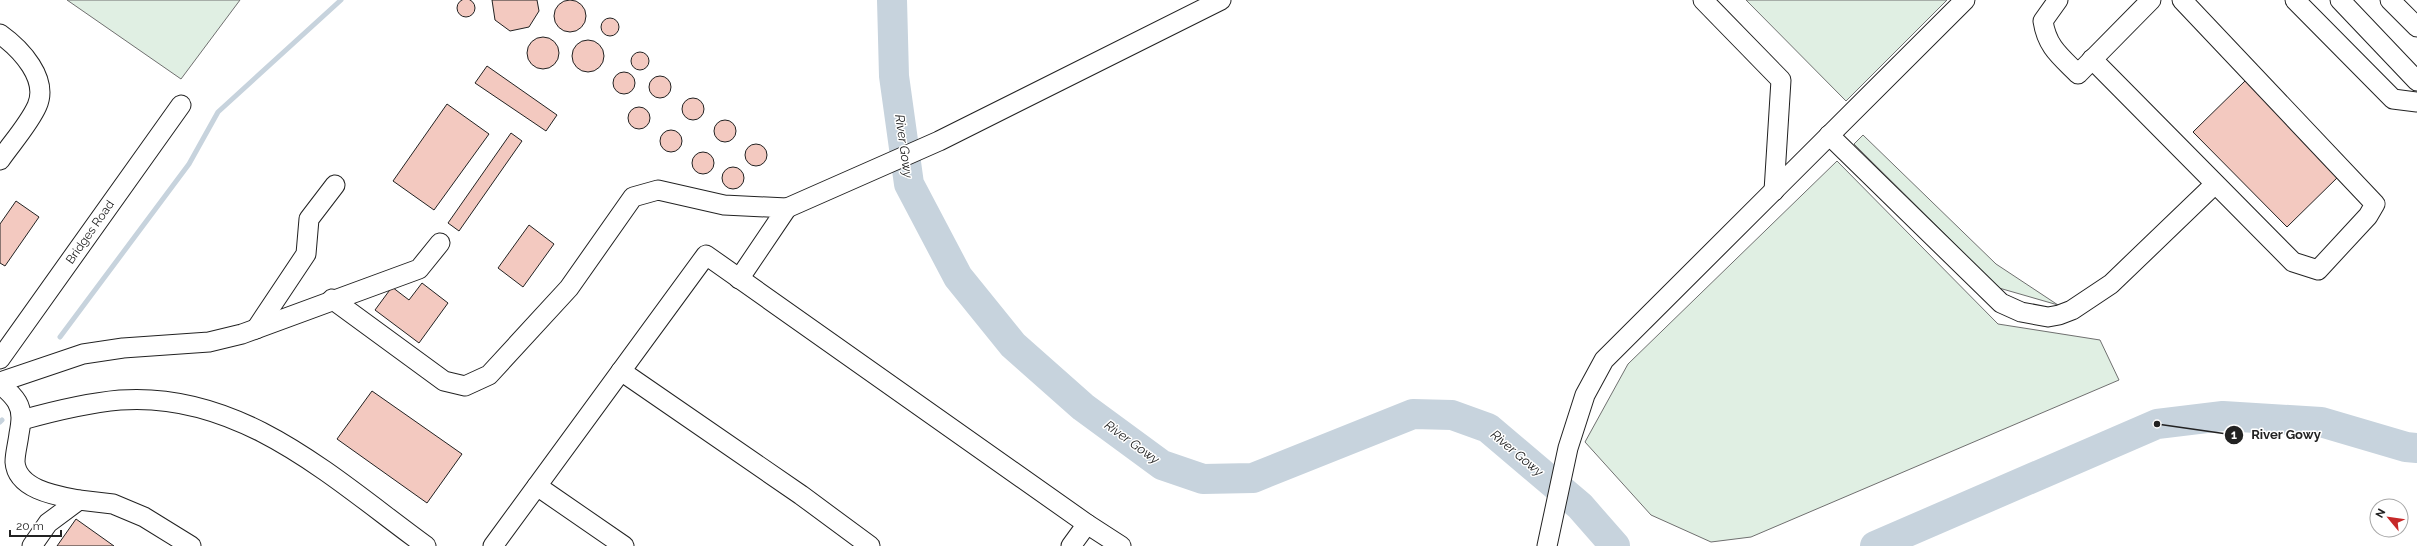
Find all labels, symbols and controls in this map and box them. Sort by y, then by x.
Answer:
water label: River Gowy [892,113,916,179]
street label: Bridges Road [63,198,117,266]
water label: River Gowy [1102,417,1163,467]
callout: River Gowy [2224,422,2329,447]
water label: River Gowy [1488,427,1547,480]
text: River Gowy [2251,427,2321,442]
text: 1 [2231,428,2237,442]
north arrow [2369,498,2409,538]
text: N [2373,507,2388,520]
scale bar [10,512,61,538]
text: 20 m [16,519,44,533]

